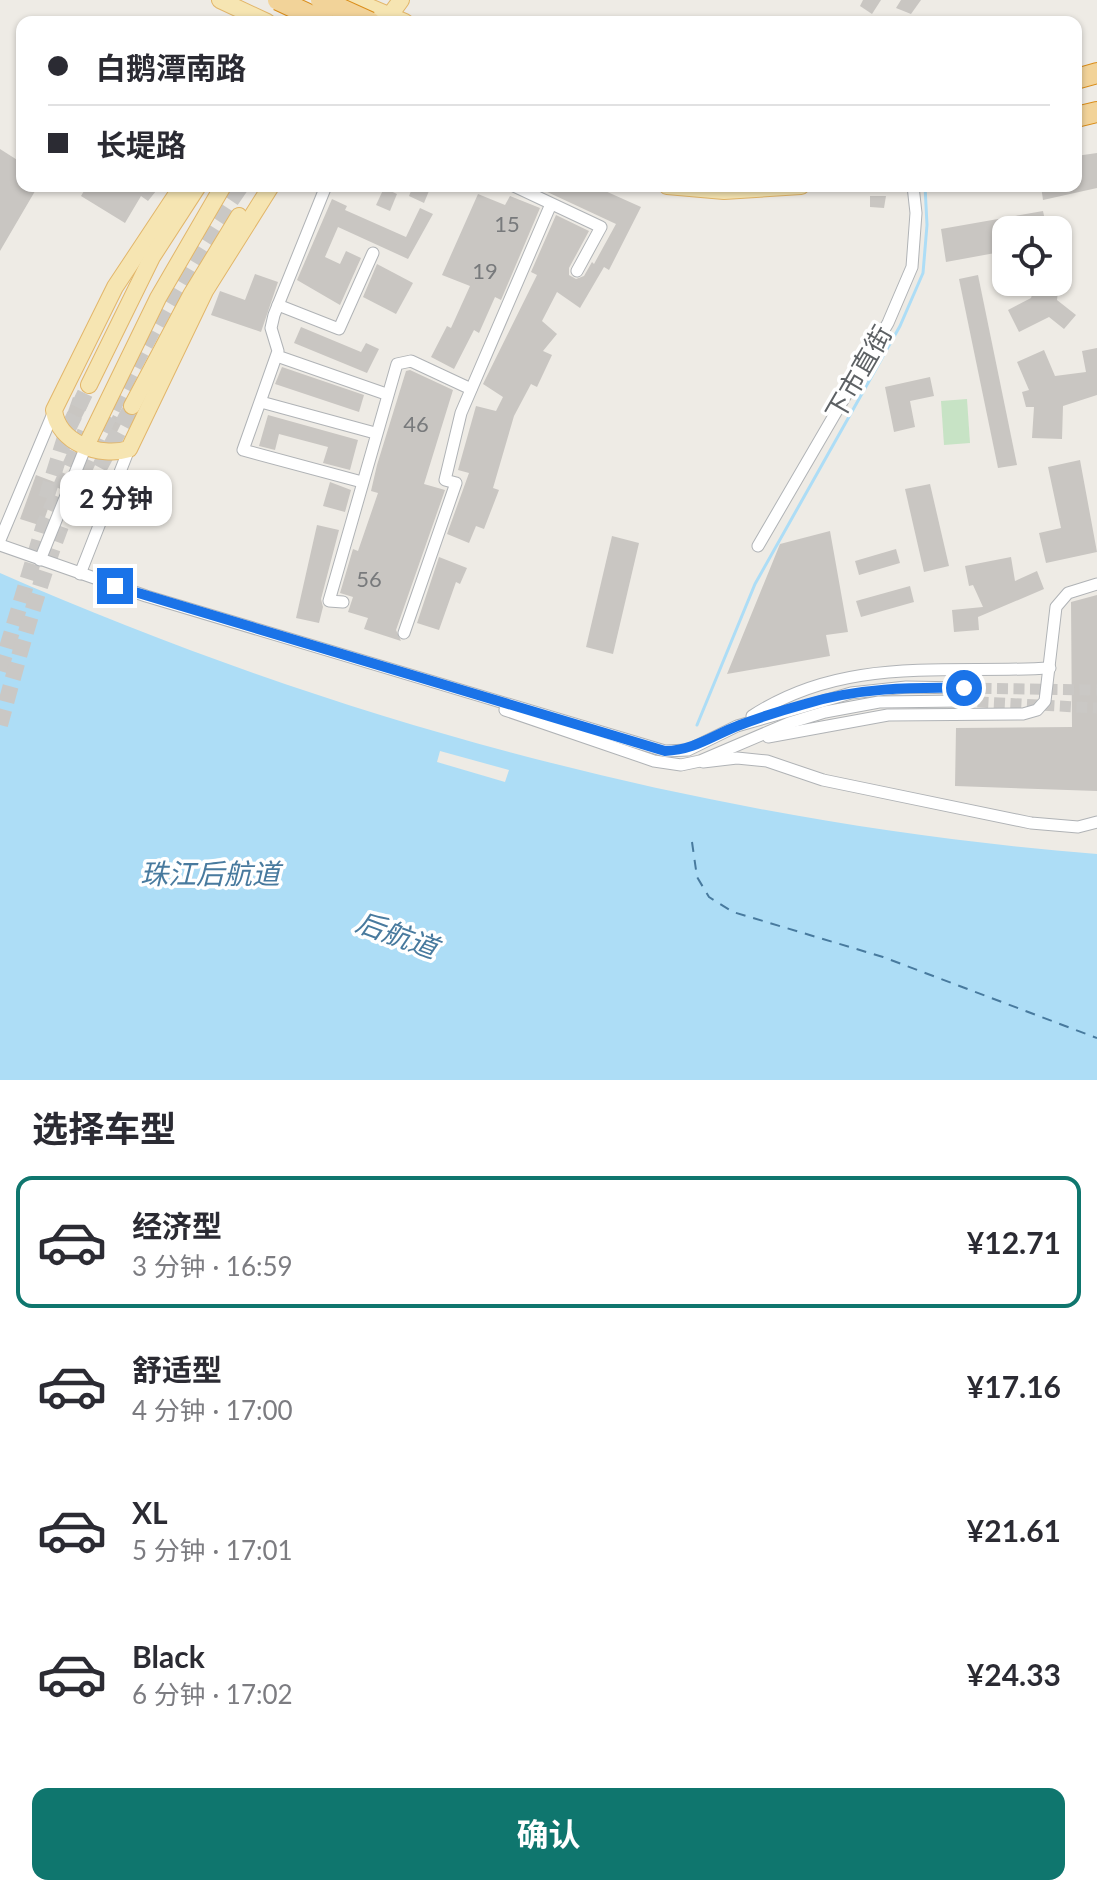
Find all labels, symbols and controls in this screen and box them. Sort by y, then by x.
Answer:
text: 白鹅潭南路 [96,49,246,85]
text: 长堤路 [96,126,186,162]
house number: 15 [494,210,520,237]
map controls [992,216,1072,296]
button: locate [992,216,1072,296]
house number: 19 [472,257,498,284]
street label: 下市直街 [818,319,898,426]
house number: 46 [403,410,429,437]
callout: 2 分钟 [59,470,171,526]
text: 2 分钟 [79,482,153,514]
house number: 56 [356,565,382,592]
route end [97,568,133,604]
route start [946,670,982,706]
water label: 珠江后航道 [140,856,284,890]
water label: 后航道 [352,904,446,966]
text: 选择车型 [32,1106,176,1150]
icon: car [36,1206,108,1278]
text: 经济型 [132,1207,222,1243]
text: ¥12.71 [967,1224,1061,1260]
text: 3 分钟 · 16:59 [132,1250,293,1282]
icon: car [36,1350,108,1422]
text: 舒适型 [132,1351,222,1387]
text: ¥17.16 [967,1368,1061,1404]
text: 4 分钟 · 17:00 [132,1394,293,1426]
icon: car [36,1494,108,1566]
text: XL [132,1494,168,1530]
text: ¥21.61 [967,1512,1061,1548]
text: 5 分钟 · 17:01 [132,1534,293,1566]
icon: car [36,1638,108,1710]
text: Black [132,1638,205,1674]
text: ¥24.33 [967,1656,1061,1692]
text: 6 分钟 · 17:02 [132,1678,293,1710]
button: 确认 [32,1788,1065,1880]

